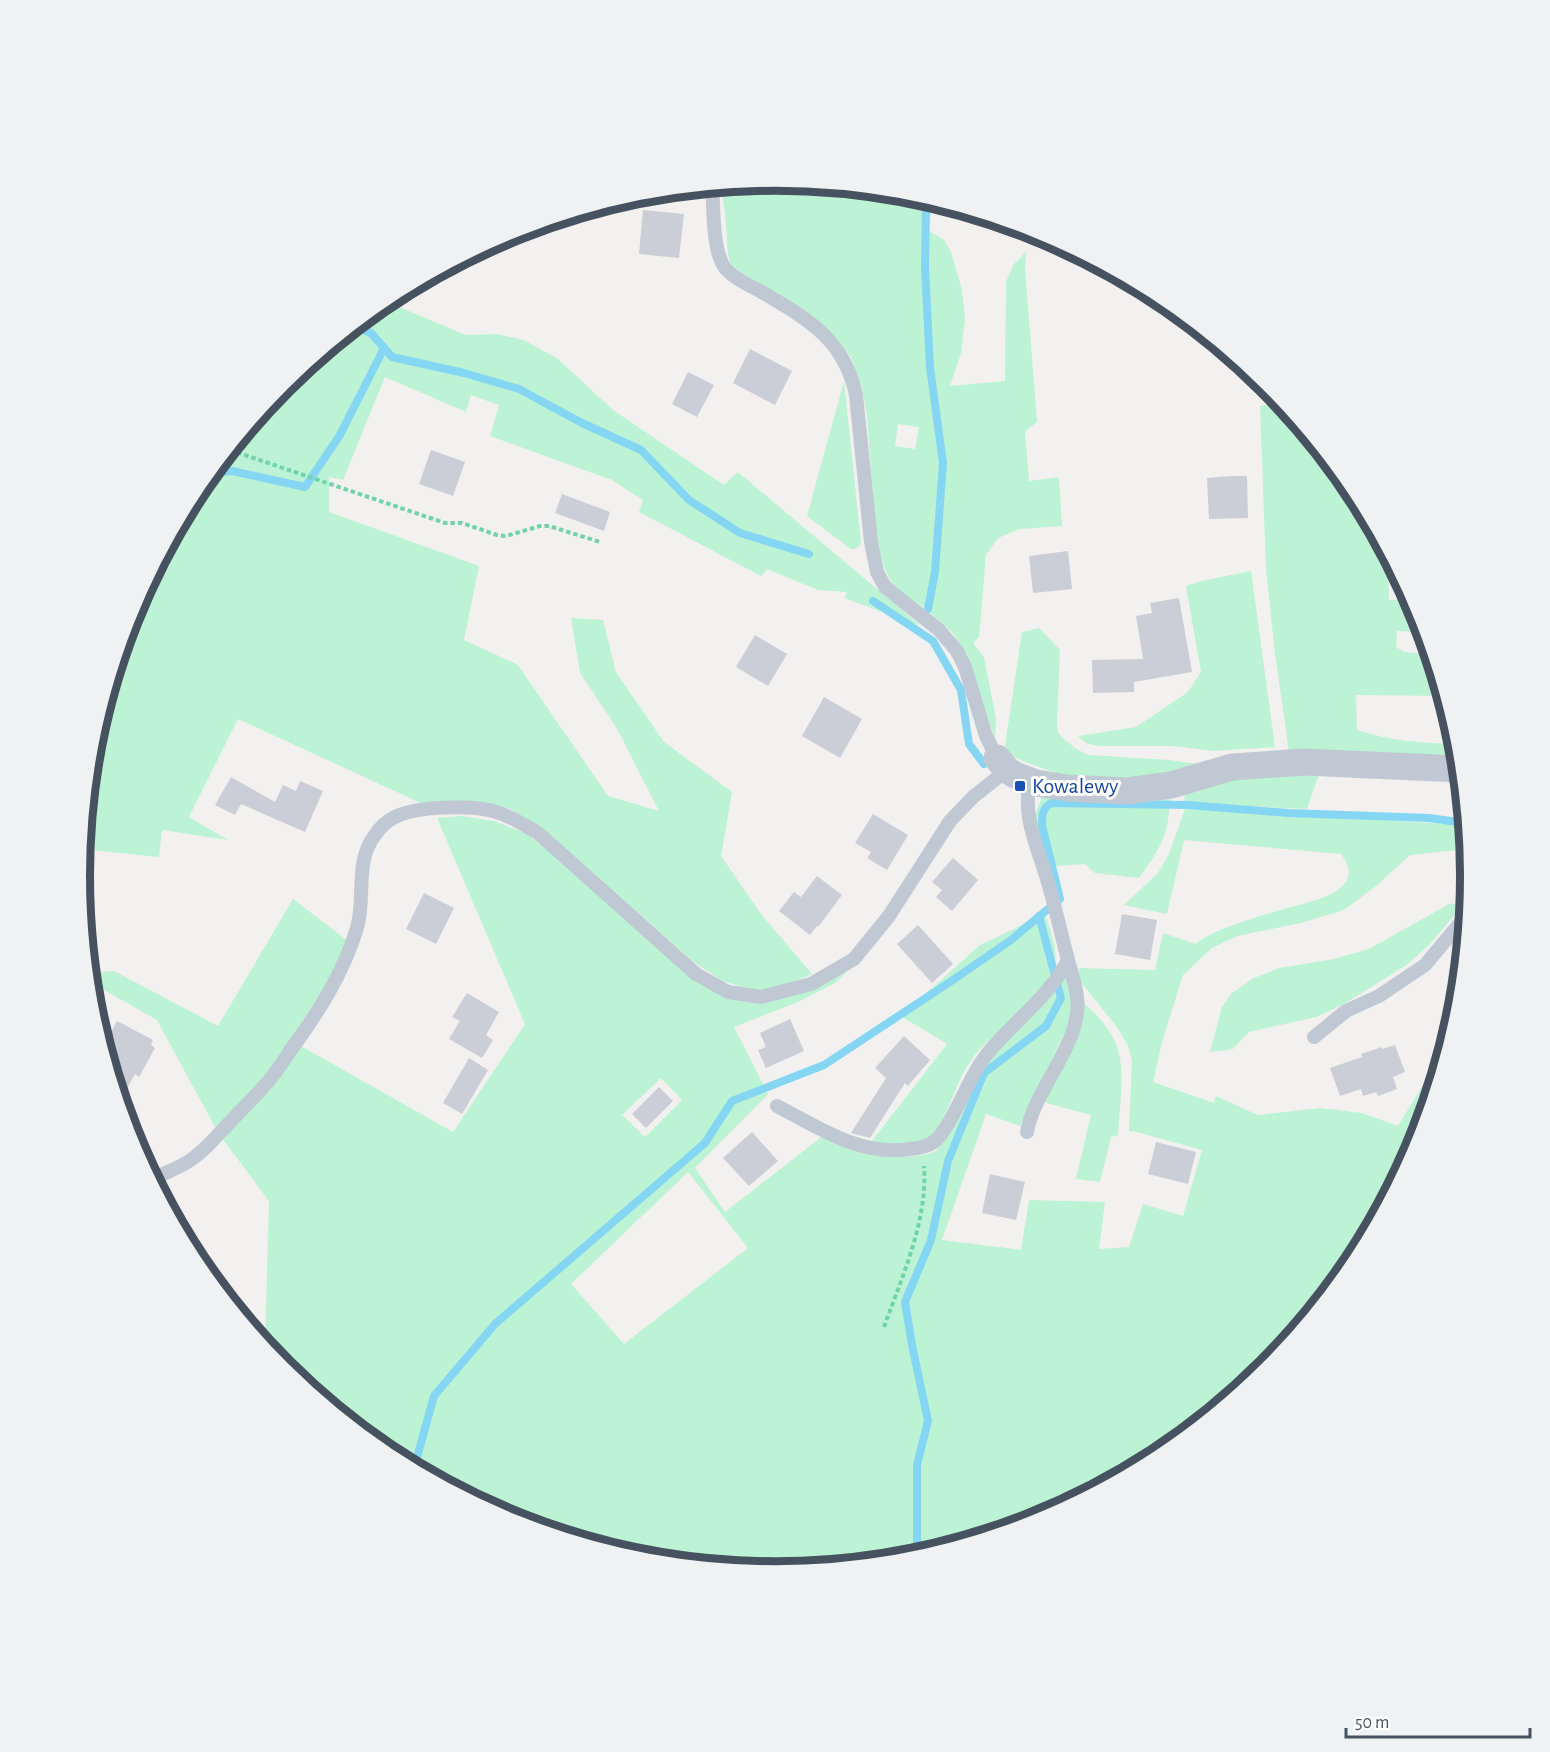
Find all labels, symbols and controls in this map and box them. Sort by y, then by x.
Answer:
place label: Kowalewy [1032,775,1119,797]
marker: Kowalewy [1013,779,1027,793]
scale bar [1346,1701,1530,1739]
text: 50 m [1355,1714,1389,1732]

